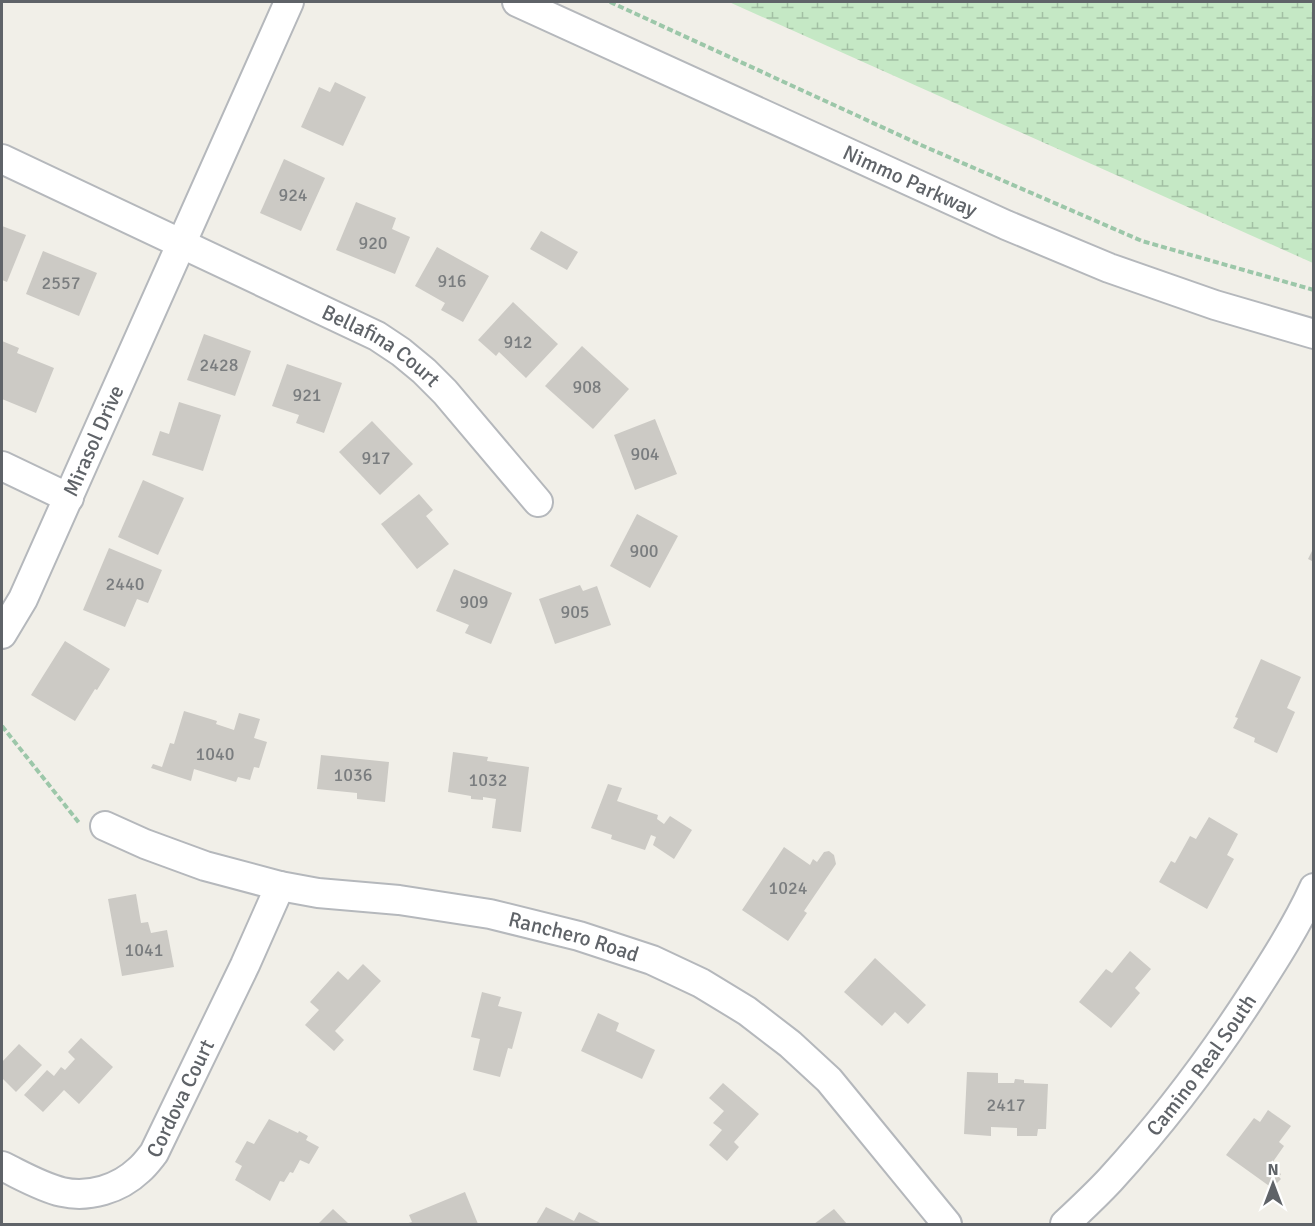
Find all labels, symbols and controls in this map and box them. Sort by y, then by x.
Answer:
street label: Nimmo Parkway [839,139,981,223]
house number: 924 [278,184,308,206]
house number: 920 [358,232,388,254]
house number: 916 [437,270,467,292]
house number: 2557 [42,272,80,294]
street label: Bellafina Court [318,299,445,392]
house number: 912 [503,331,533,353]
house number: 2428 [200,354,238,376]
house number: 908 [572,376,602,398]
street label: Mirasol Drive [57,381,130,500]
house number: 921 [292,384,322,406]
house number: 904 [630,443,660,465]
house number: 917 [361,447,391,469]
house number: 900 [629,540,659,562]
house number: 2440 [106,573,144,595]
house number: 909 [459,591,489,613]
house number: 905 [560,601,590,623]
house number: 1040 [196,743,234,765]
house number: 1036 [334,764,372,786]
house number: 1032 [469,769,507,791]
house number: 1024 [769,877,808,899]
street label: Ranchero Road [506,906,642,968]
house number: 1041 [125,939,163,961]
street label: Camino Real South [1141,989,1262,1141]
street label: Cordova Court [141,1035,220,1162]
house number: 2417 [987,1094,1025,1116]
north arrow [1243,1154,1303,1214]
text: N [1267,1160,1279,1180]

